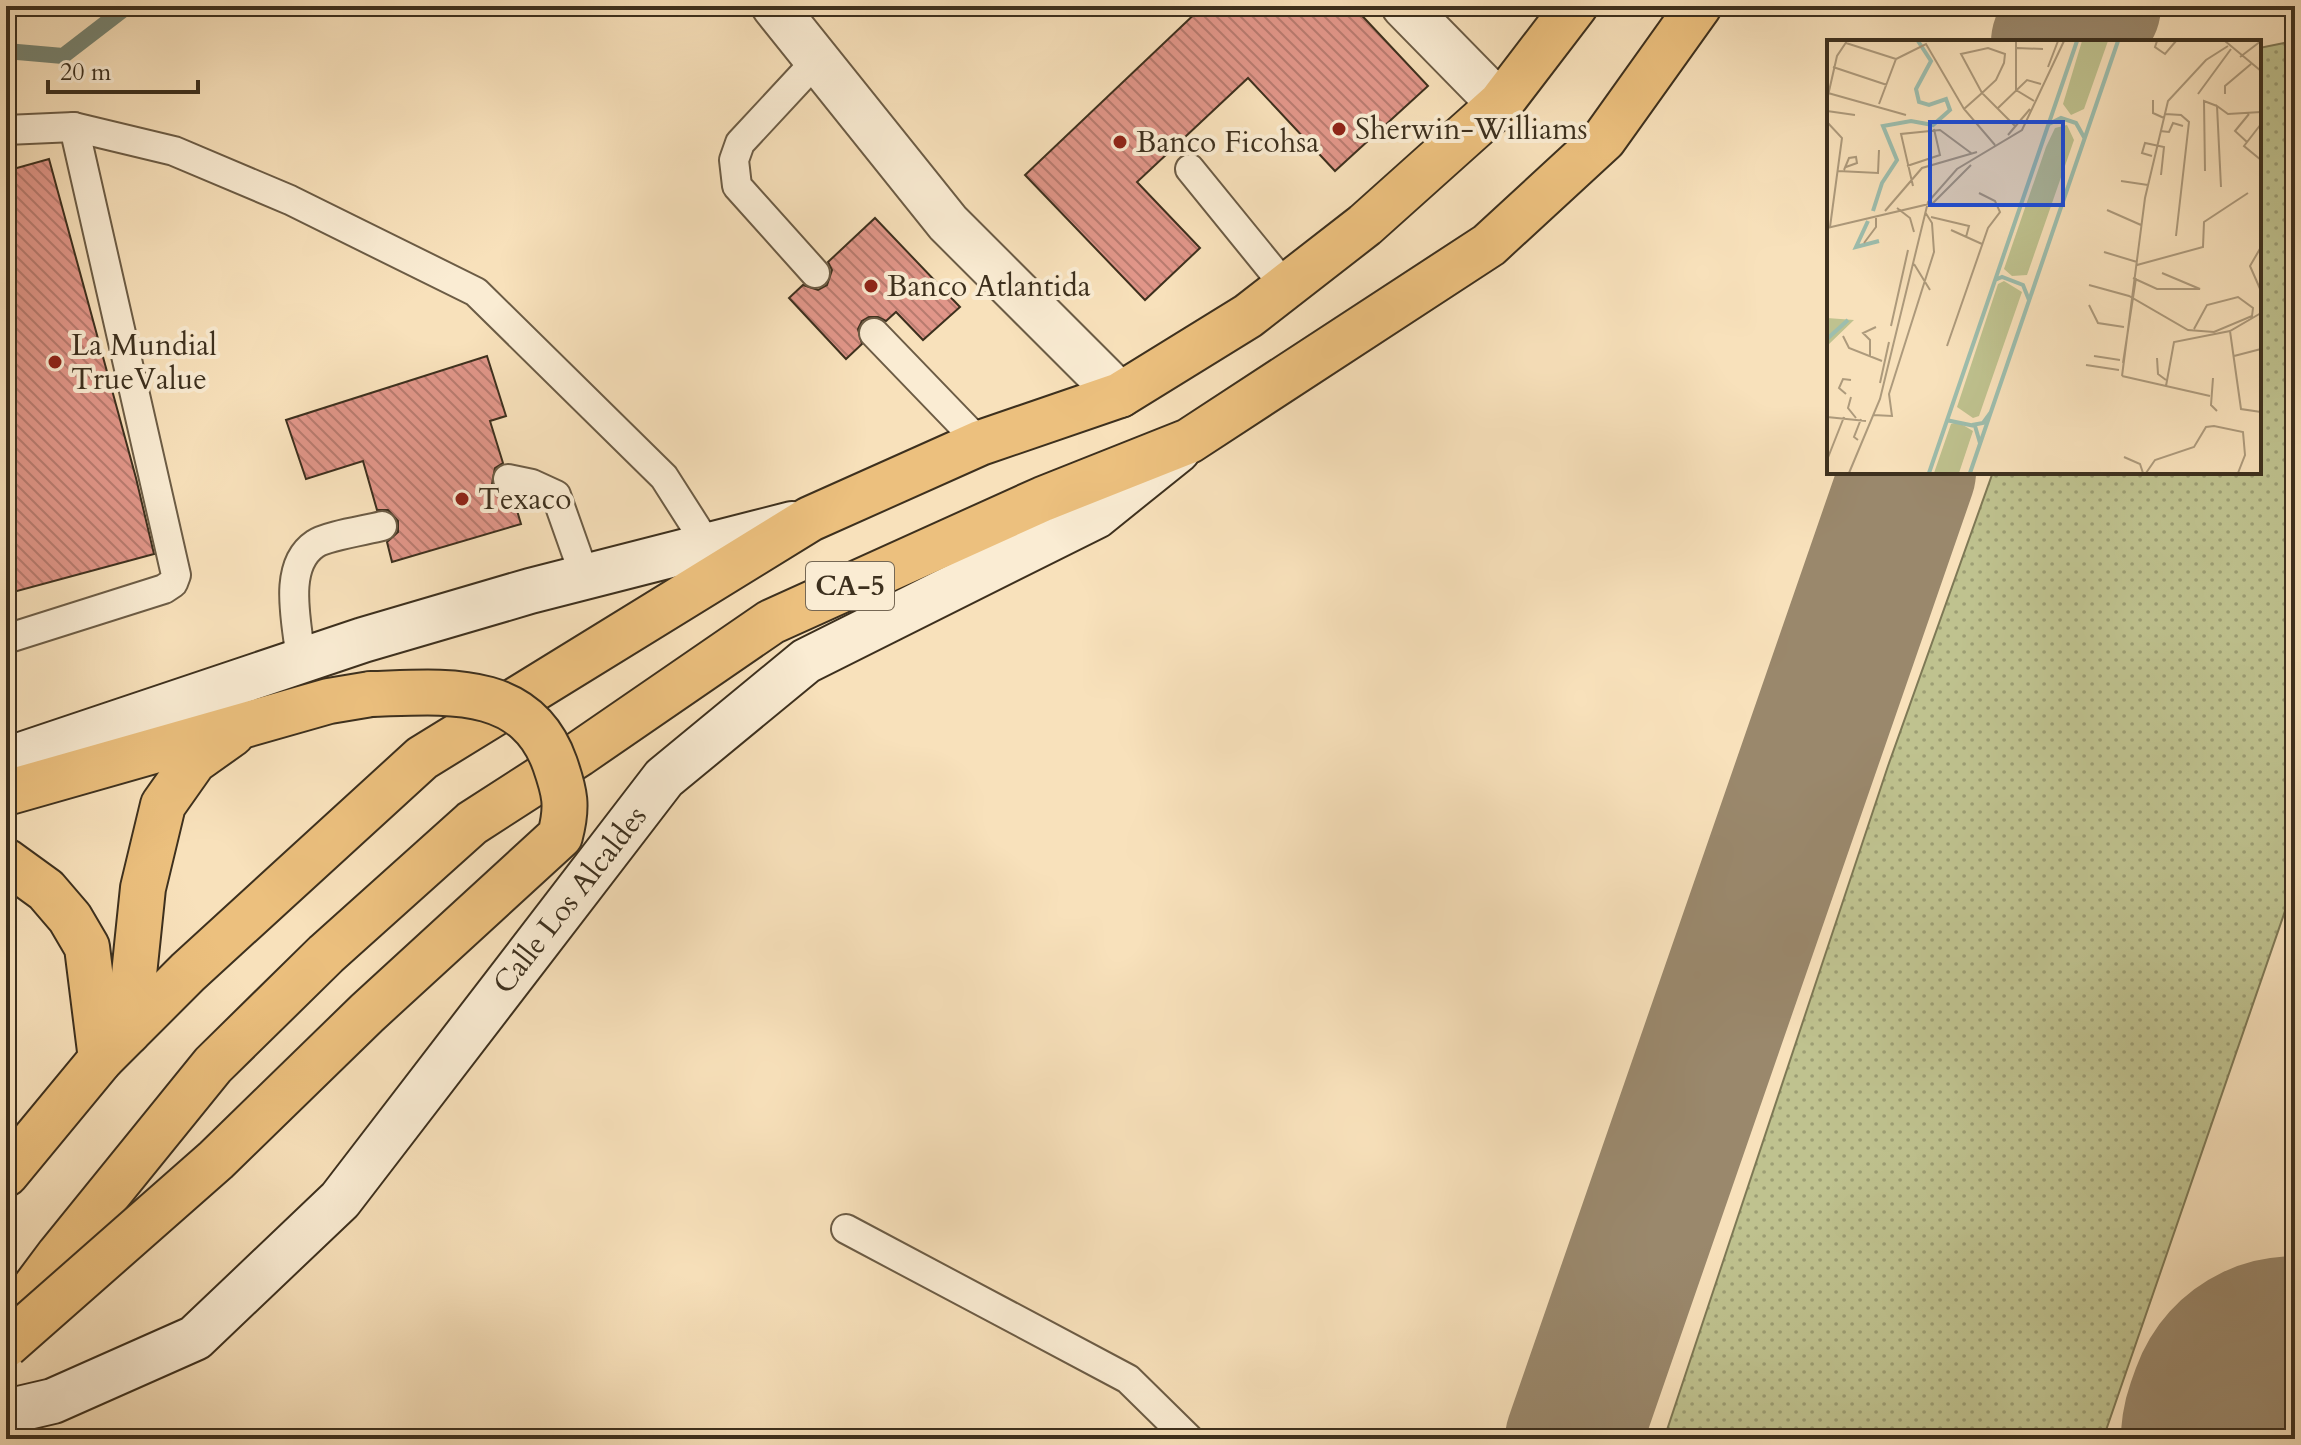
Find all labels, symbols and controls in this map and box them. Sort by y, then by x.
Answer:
inset map [1827,40,2261,474]
scale bar [48,44,198,94]
text: 20 m [60,56,112,89]
place label: Sherwin-Williams [1355,109,1588,150]
marker: Sherwin-Williams [1330,120,1348,138]
place label: Banco Ficohsa [1136,122,1319,163]
marker: Banco Ficohsa [1111,133,1129,151]
place label: Banco Atlantida [887,266,1091,307]
marker: Banco Atlantida [862,277,880,295]
place label: La Mundial TrueValue [71,325,217,400]
marker: La Mundial TrueValue [46,353,64,371]
place label: Texaco [478,479,571,520]
marker: Texaco [453,490,471,508]
road number: CA-5 [806,562,894,610]
street label: Calle Los Alcaldes [484,797,656,1003]

